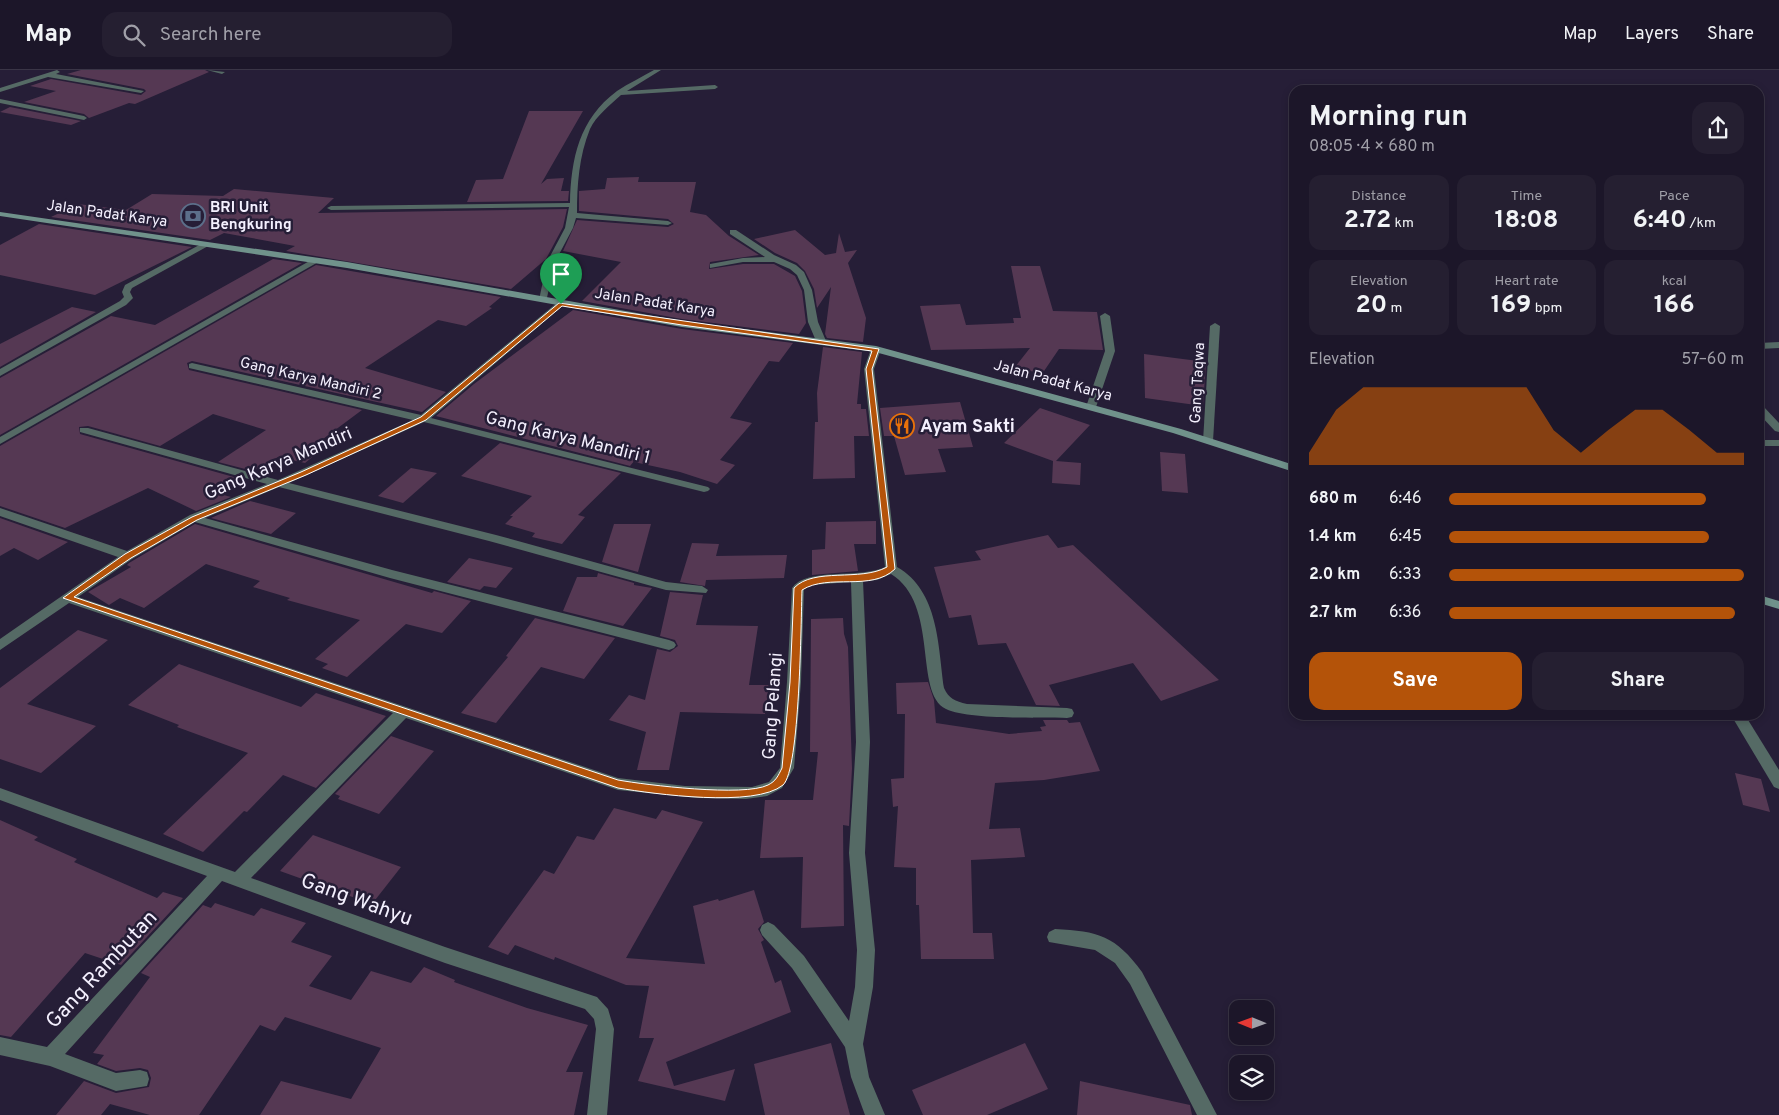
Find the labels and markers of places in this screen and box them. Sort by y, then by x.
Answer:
place label: BRI Unit Bengkuring [210,199,292,235]
bank icon: BRI Unit Bengkuring [180,203,206,229]
pin [540,253,582,304]
restaurant icon: Ayam Sakti [889,413,915,439]
place label: Ayam Sakti [920,416,1015,439]

